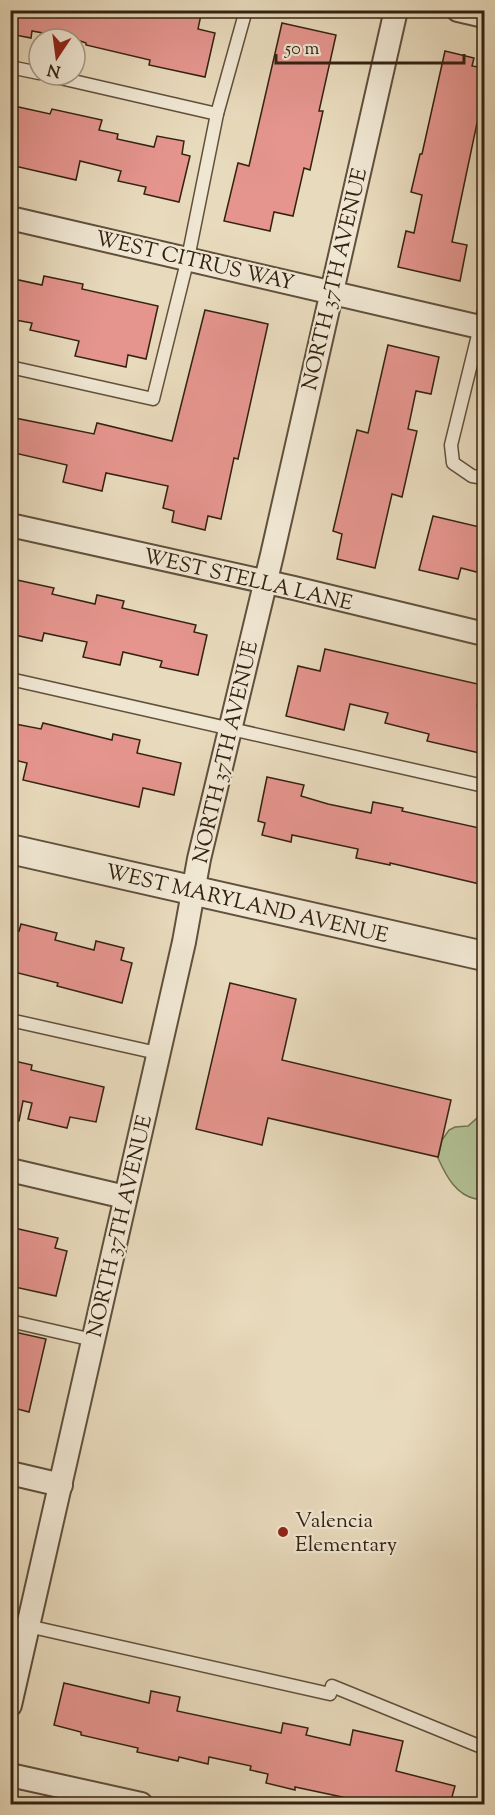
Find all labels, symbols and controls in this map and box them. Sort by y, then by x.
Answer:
north arrow [27,27,87,87]
scale bar [276,27,464,65]
text: 50 m [284,37,320,63]
text: N [45,56,63,82]
street label: NORTH 37TH AVENUE [296,165,376,393]
street label: WEST CITRUS WAY [92,224,297,299]
street label: WEST STELLA LANE [140,542,355,620]
street label: NORTH 37TH AVENUE [187,638,267,866]
street label: WEST MARYLAND AVENUE [102,858,391,952]
street label: NORTH 37TH AVENUE [81,1112,161,1340]
place label: Valencia Elementary [295,1507,398,1561]
marker: Valencia Elementary [276,1525,290,1539]

